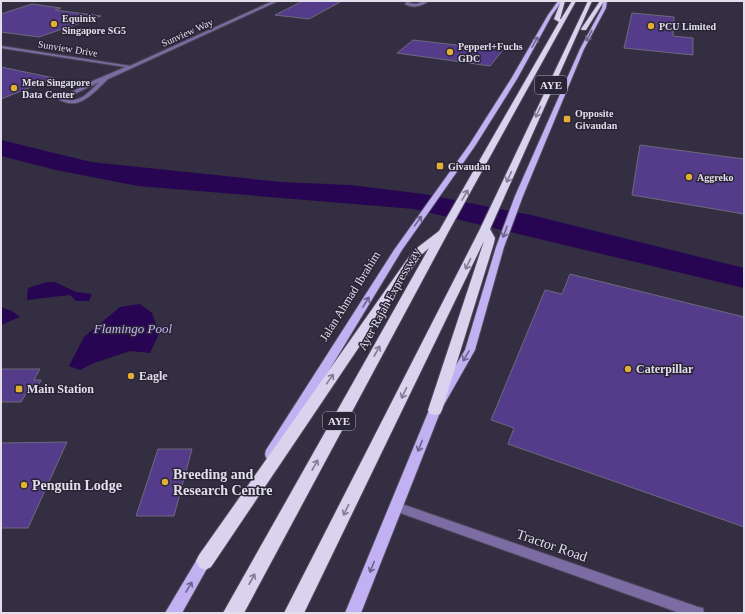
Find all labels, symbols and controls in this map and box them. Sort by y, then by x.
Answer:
place label: Equinix Singapore SG5 [62,13,126,36]
street label: Sunview Way [160,16,215,49]
marker: Equinix Singapore SG5 [49,19,59,29]
marker: PCU Limited [646,21,656,31]
place label: PCU Limited [659,21,716,32]
one-way arrow [585,30,592,42]
one-way arrow [532,36,540,48]
street label: Sunview Drive [37,38,99,59]
place label: Pepperl+Fuchs GDC [458,41,523,64]
marker: Pepperl+Fuchs GDC [445,47,455,57]
road number: AYE [535,76,567,94]
place label: Meta Singapore Data Center [22,77,90,100]
marker: Meta Singapore Data Center [9,83,19,93]
one-way arrow [534,106,541,118]
place label: Opposite Givaudan [575,108,618,131]
marker: Opposite Givaudan [562,114,572,124]
marker: Givaudan [435,161,445,171]
place label: Givaudan [448,161,491,172]
one-way arrow [505,170,512,182]
marker: Aggreko [684,172,694,182]
place label: Aggreko [697,172,733,183]
one-way arrow [461,189,469,201]
one-way arrow [414,216,422,227]
one-way arrow [500,226,508,238]
street label: Ayer Rajah Expressway [355,245,423,353]
street label: Jalan Ahmad Ibrahim [317,248,384,344]
one-way arrow [464,258,471,270]
one-way arrow [361,296,370,307]
water label: Flamingo Pool [93,321,173,336]
one-way arrow [374,345,382,357]
one-way arrow [461,350,469,362]
place label: Caterpillar [636,362,694,376]
marker: Caterpillar [623,364,633,374]
place label: Eagle [139,369,168,383]
marker: Eagle [126,371,136,381]
one-way arrow [326,374,334,385]
place label: Main Station [27,382,94,396]
marker: Main Station [14,384,24,394]
one-way arrow [400,387,407,399]
road number: AYE [323,412,355,430]
one-way arrow [416,440,424,452]
one-way arrow [311,459,319,471]
place label: Breeding and Research Centre [173,467,272,498]
marker: Breeding and Research Centre [160,477,170,487]
place label: Penguin Lodge [32,478,122,493]
marker: Penguin Lodge [19,480,29,490]
one-way arrow [342,503,349,515]
street label: Tractor Road [515,526,589,565]
one-way arrow [367,560,375,572]
one-way arrow [248,573,256,585]
one-way arrow [185,582,193,593]

